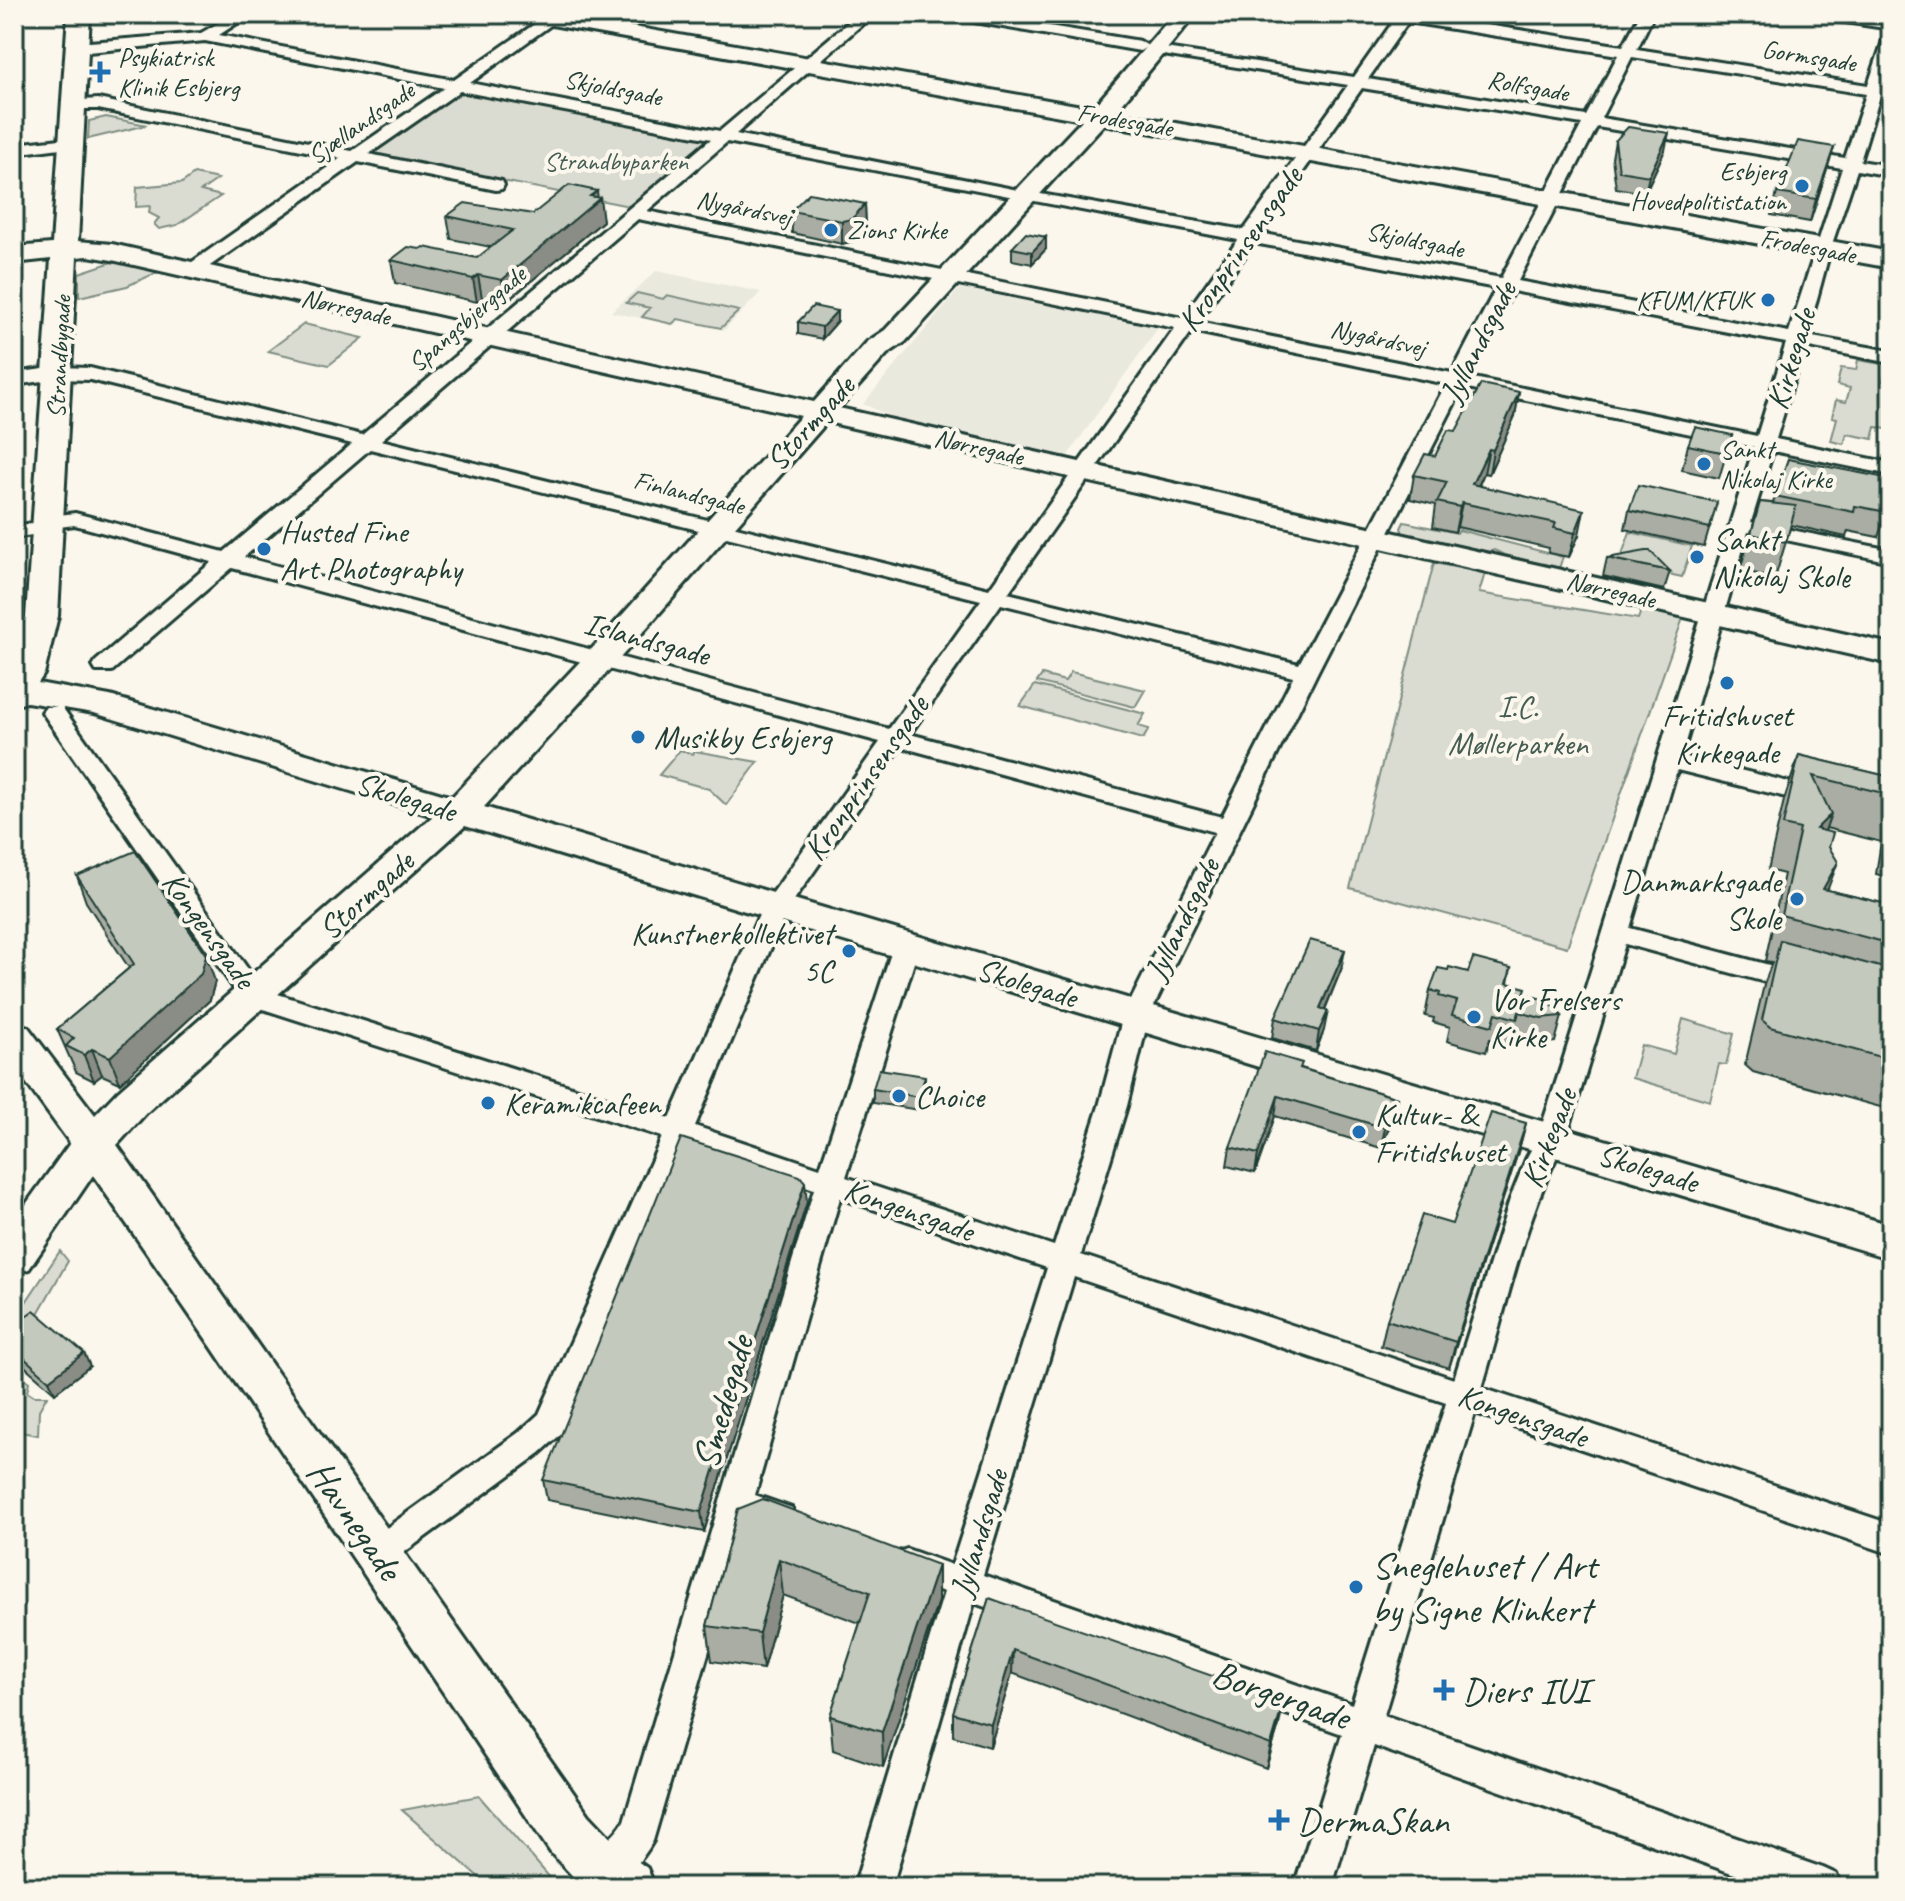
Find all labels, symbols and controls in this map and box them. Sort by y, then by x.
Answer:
street label: Gormsgade [1760,32,1860,80]
place label: Psykiatrisk Klinik Esbjerg [118,41,241,104]
marker: Psykiatrisk Klinik Esbjerg [89,61,111,83]
street label: Skjoldsgade [561,62,666,114]
street label: Rolfsgade [1485,63,1573,110]
street label: Sjællandsgade [301,73,422,172]
street label: Frodesgade [1075,95,1178,145]
park label: Strandbyparken [544,145,689,178]
place label: Esbjerg Hovedpolitistation [1631,155,1788,218]
street label: Kronprinsensgade [1168,156,1313,339]
marker: Esbjerg Hovedpolitistation [1793,177,1811,195]
street label: Nygårdsvej [694,183,798,234]
place label: Zions Kirke [847,214,949,247]
street label: Skjoldsgade [1363,214,1468,266]
marker: Zions Kirke [822,221,840,239]
street label: Frodesgade [1758,221,1861,272]
street label: Spangsbjerggade [401,257,535,379]
street label: Jyllandsgade [1429,272,1527,411]
street label: Nørregade [298,281,395,334]
place label: KFUM/KFUK [1636,284,1756,317]
marker: KFUM/KFUK [1759,291,1777,309]
street label: Strandbygade [39,293,79,419]
street label: Kirkegade [1756,301,1826,414]
street label: Nygårdsvej [1328,312,1432,365]
street label: Stormgade [756,365,865,479]
street label: Nørregade [931,421,1028,474]
place label: Sankt Nikolaj Kirke [1720,433,1833,496]
marker: Sankt Nikolaj Kirke [1695,455,1713,473]
street label: Finlandsgade [630,463,750,523]
place label: Husted Fine Art Photography [280,511,465,589]
place label: Sankt Nikolaj Skole [1713,519,1852,597]
marker: Husted Fine Art Photography [255,540,273,558]
marker: Sankt Nikolaj Skole [1688,548,1706,566]
street label: Nørregade [1563,564,1660,617]
street label: Islandsgade [580,603,717,676]
marker: Fritidshuset Kirkegade [1718,674,1736,692]
street label: Kronprinsensgade [794,685,939,868]
park label: I.C. Møllerparken [1448,686,1590,764]
place label: Fritidshuset Kirkegade [1662,695,1796,773]
place label: Musikby Esbjerg [654,717,833,758]
marker: Musikby Esbjerg [629,728,647,746]
street label: Skolegade [351,762,463,832]
street label: Stormgade [310,840,424,949]
street label: Jyllandsgade [1134,849,1230,988]
place label: Danmarksgade Skole [1620,861,1784,939]
street label: Kongensgade [153,864,267,999]
marker: Danmarksgade Skole [1788,890,1806,908]
place label: Kunstnerkollektivet 5C [631,913,837,991]
marker: Kunstnerkollektivet 5C [840,942,858,960]
street label: Skolegade [972,948,1084,1018]
place label: Vor Frelsers Kirke [1490,979,1624,1057]
marker: Vor Frelsers Kirke [1465,1008,1483,1026]
place label: Choice [915,1076,986,1117]
street label: Kirkegade [1511,1080,1588,1194]
place label: Keramikcafeen [504,1083,662,1124]
marker: Choice [890,1087,908,1105]
marker: Keramikcafeen [479,1094,497,1112]
place label: Kultur- & Fritidshuset [1375,1094,1509,1172]
marker: Kultur- & Fritidshuset [1350,1123,1368,1141]
street label: Skolegade [1593,1133,1705,1203]
street label: Kongensgade [839,1169,982,1252]
street label: Smedegade [682,1328,765,1474]
street label: Kongensgade [1453,1375,1596,1458]
street label: Havnegade [297,1451,415,1591]
street label: Jyllandsgade [940,1462,1018,1603]
place label: Sneglehuset / Art by Signe Klinkert [1372,1542,1600,1633]
marker: Sneglehuset / Art by Signe Klinkert [1347,1578,1365,1596]
street label: Borgergade [1206,1650,1359,1741]
place label: Diers IUI [1462,1667,1596,1714]
marker: Diers IUI [1433,1679,1455,1701]
place label: DermaSkan [1297,1797,1451,1844]
marker: DermaSkan [1268,1809,1290,1831]

